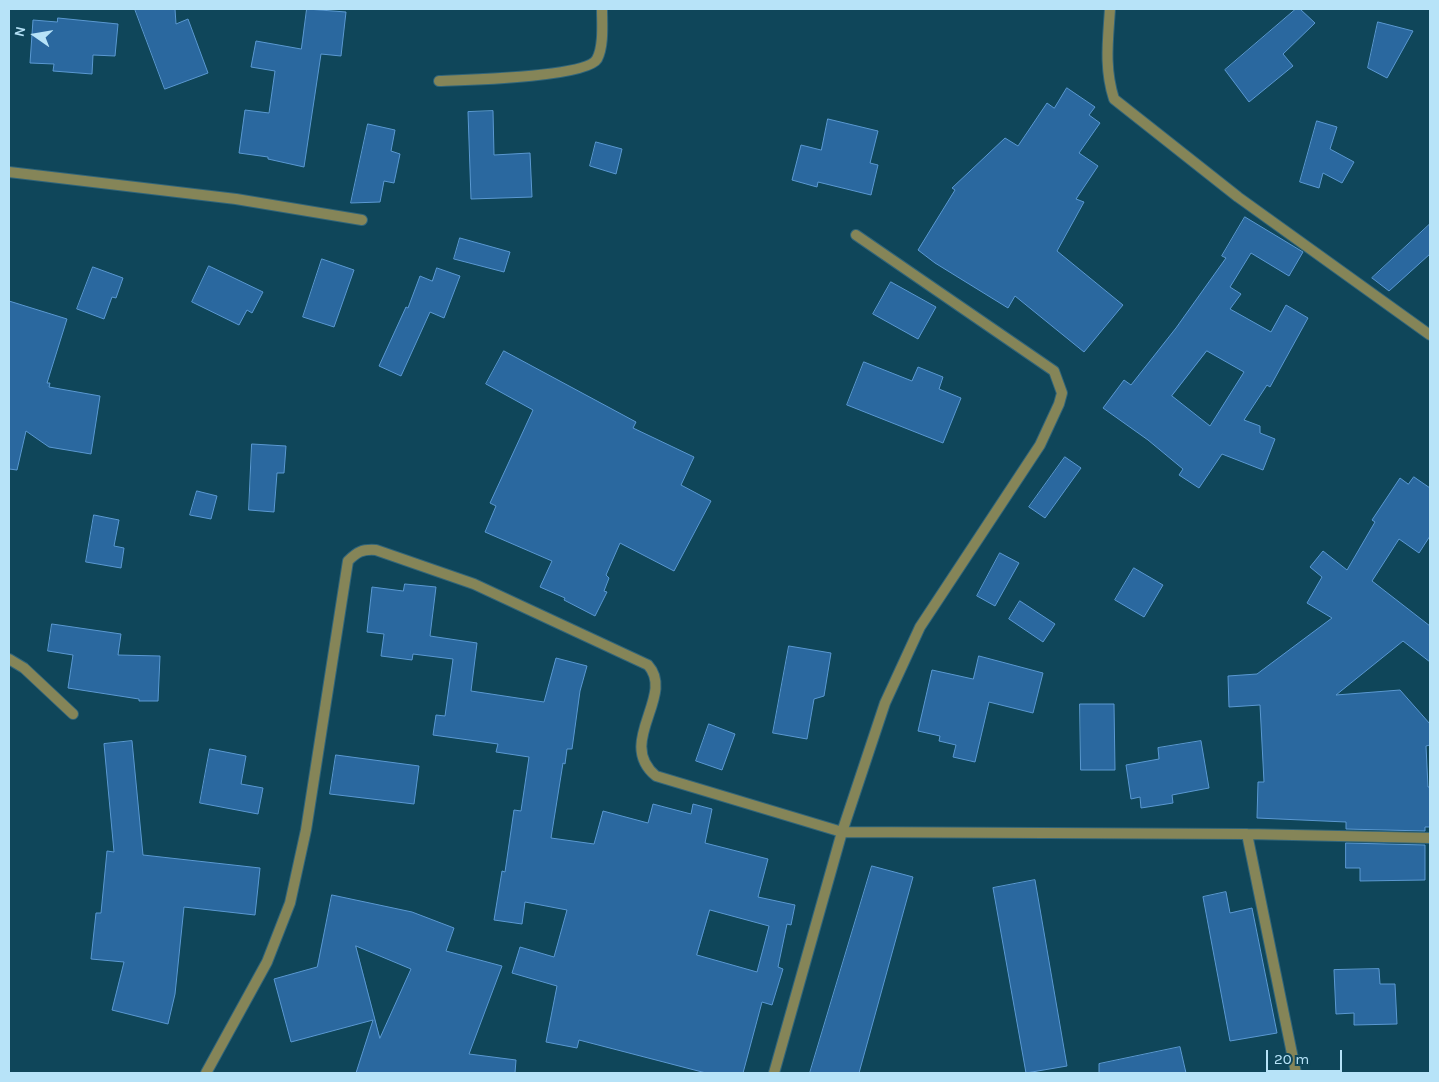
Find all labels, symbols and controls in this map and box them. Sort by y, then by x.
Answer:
north arrow [10,10,60,60]
text: N [10,25,29,38]
scale bar [1269,1040,1345,1072]
text: 20 m [1274,1050,1309,1068]

